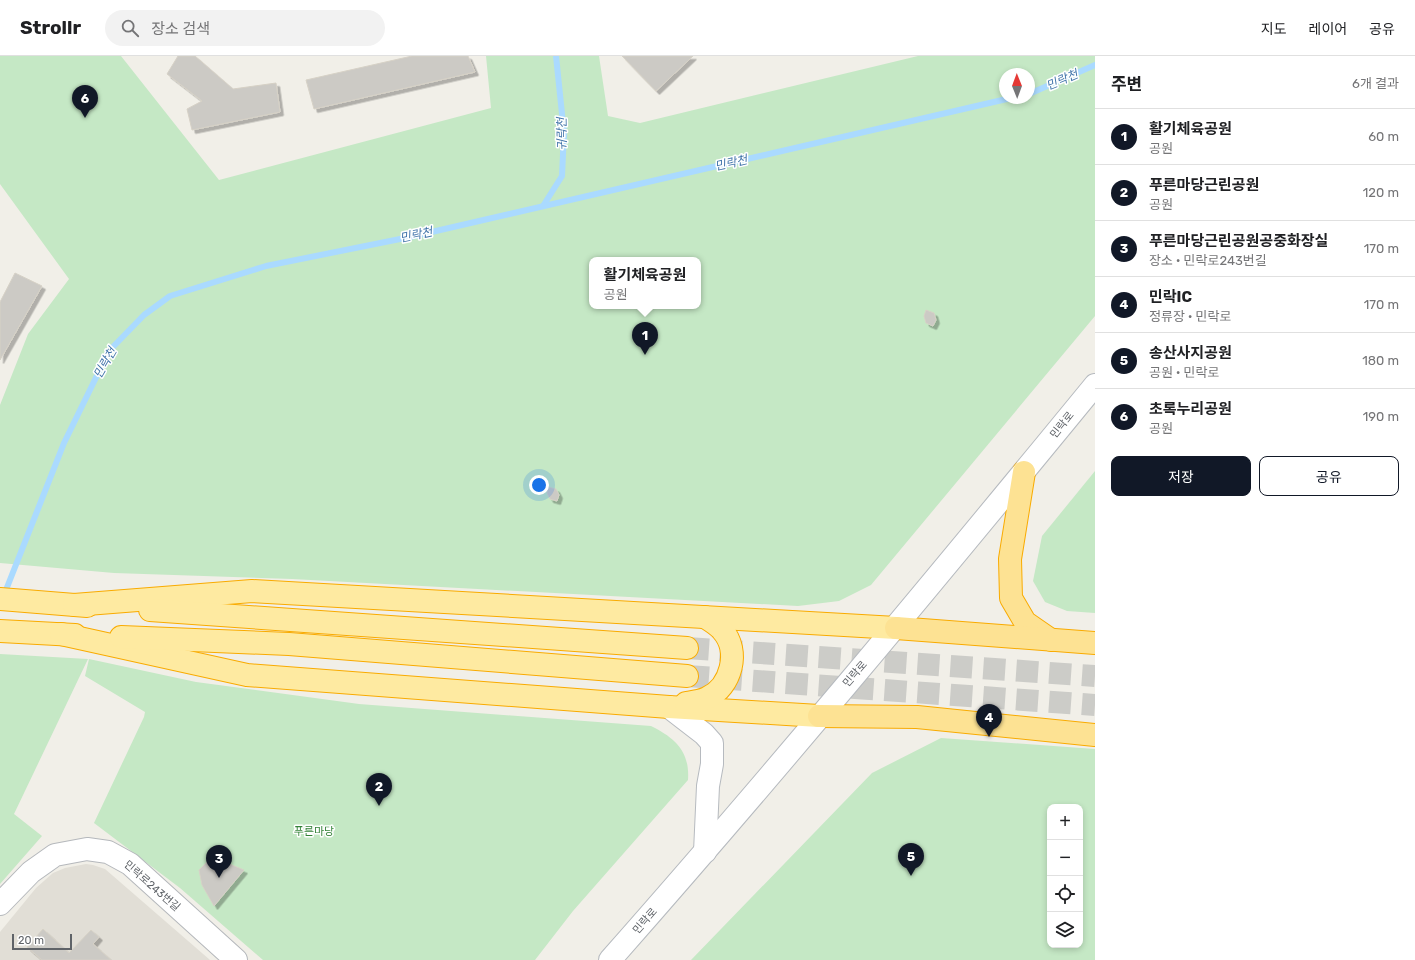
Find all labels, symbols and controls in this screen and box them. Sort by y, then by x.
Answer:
search box [105,10,385,46]
text: Strollr [20,16,81,39]
icon: search [119,17,141,39]
text: 장소 검색 [151,20,210,38]
text: 지도 [1261,21,1287,38]
text: 레이어 [1309,21,1347,38]
text: 공유 [1369,21,1395,38]
water label: 민락천 [1044,66,1082,93]
north arrow [999,68,1035,104]
text: 주변 [1111,74,1142,94]
text: 6개 결과 [1352,76,1399,91]
pin: 6 [72,85,98,118]
water label: 귀락천 [555,115,569,151]
text: 활기체육공원 [1149,120,1232,138]
text: 1 [1121,129,1127,144]
text: 60 m [1368,129,1399,144]
text: 공원 [1149,141,1173,156]
water label: 민락천 [713,152,751,174]
text: 푸른마당근린공원 [1149,176,1259,194]
text: 2 [1120,185,1128,200]
text: 120 m [1363,185,1399,200]
text: 공원 [1149,197,1173,212]
water label: 민락천 [398,224,436,245]
text: 푸른마당근린공원공중화장실 [1149,232,1328,250]
text: 3 [1120,241,1128,256]
text: 170 m [1364,241,1399,256]
text: 장소 · 민락로243번길 [1149,253,1267,268]
popup [589,257,701,309]
text: 활기체육공원 [604,266,686,284]
text: 공원 [604,287,628,302]
text: 민락IC [1149,288,1192,306]
text: 4 [1120,297,1128,312]
text: 170 m [1364,297,1399,312]
text: 정류장 · 민락로 [1149,309,1231,324]
pin: 1 [632,322,658,355]
water label: 민락천 [91,343,120,381]
text: 송산사지공원 [1149,344,1232,362]
text: 5 [1120,353,1128,368]
text: 180 m [1362,353,1399,368]
text: 공원 · 민락로 [1149,365,1219,380]
text: 초록누리공원 [1149,400,1232,418]
street label: 민락로 [1047,409,1077,441]
text: 6 [1120,409,1128,424]
text: 190 m [1363,409,1399,424]
text: 공원 [1149,421,1173,436]
button: 저장 [1111,456,1251,496]
button: 공유 [1259,456,1399,496]
your location [529,475,549,495]
street label: 민락로 [840,658,870,690]
pin: 4 [976,704,1002,737]
pin: 2 [366,773,392,806]
map controls [1047,804,1083,948]
button: + [1047,804,1083,840]
park label: 푸른마당 [294,825,334,838]
button: − [1047,840,1083,876]
pin: 5 [898,843,924,876]
pin: 3 [206,845,232,878]
street label: 민락로243번길 [121,858,183,914]
button: locate [1047,876,1083,912]
street label: 민락로 [630,905,660,937]
button: layers [1047,912,1083,948]
scale bar [12,932,72,951]
text: 20 m [18,934,44,947]

